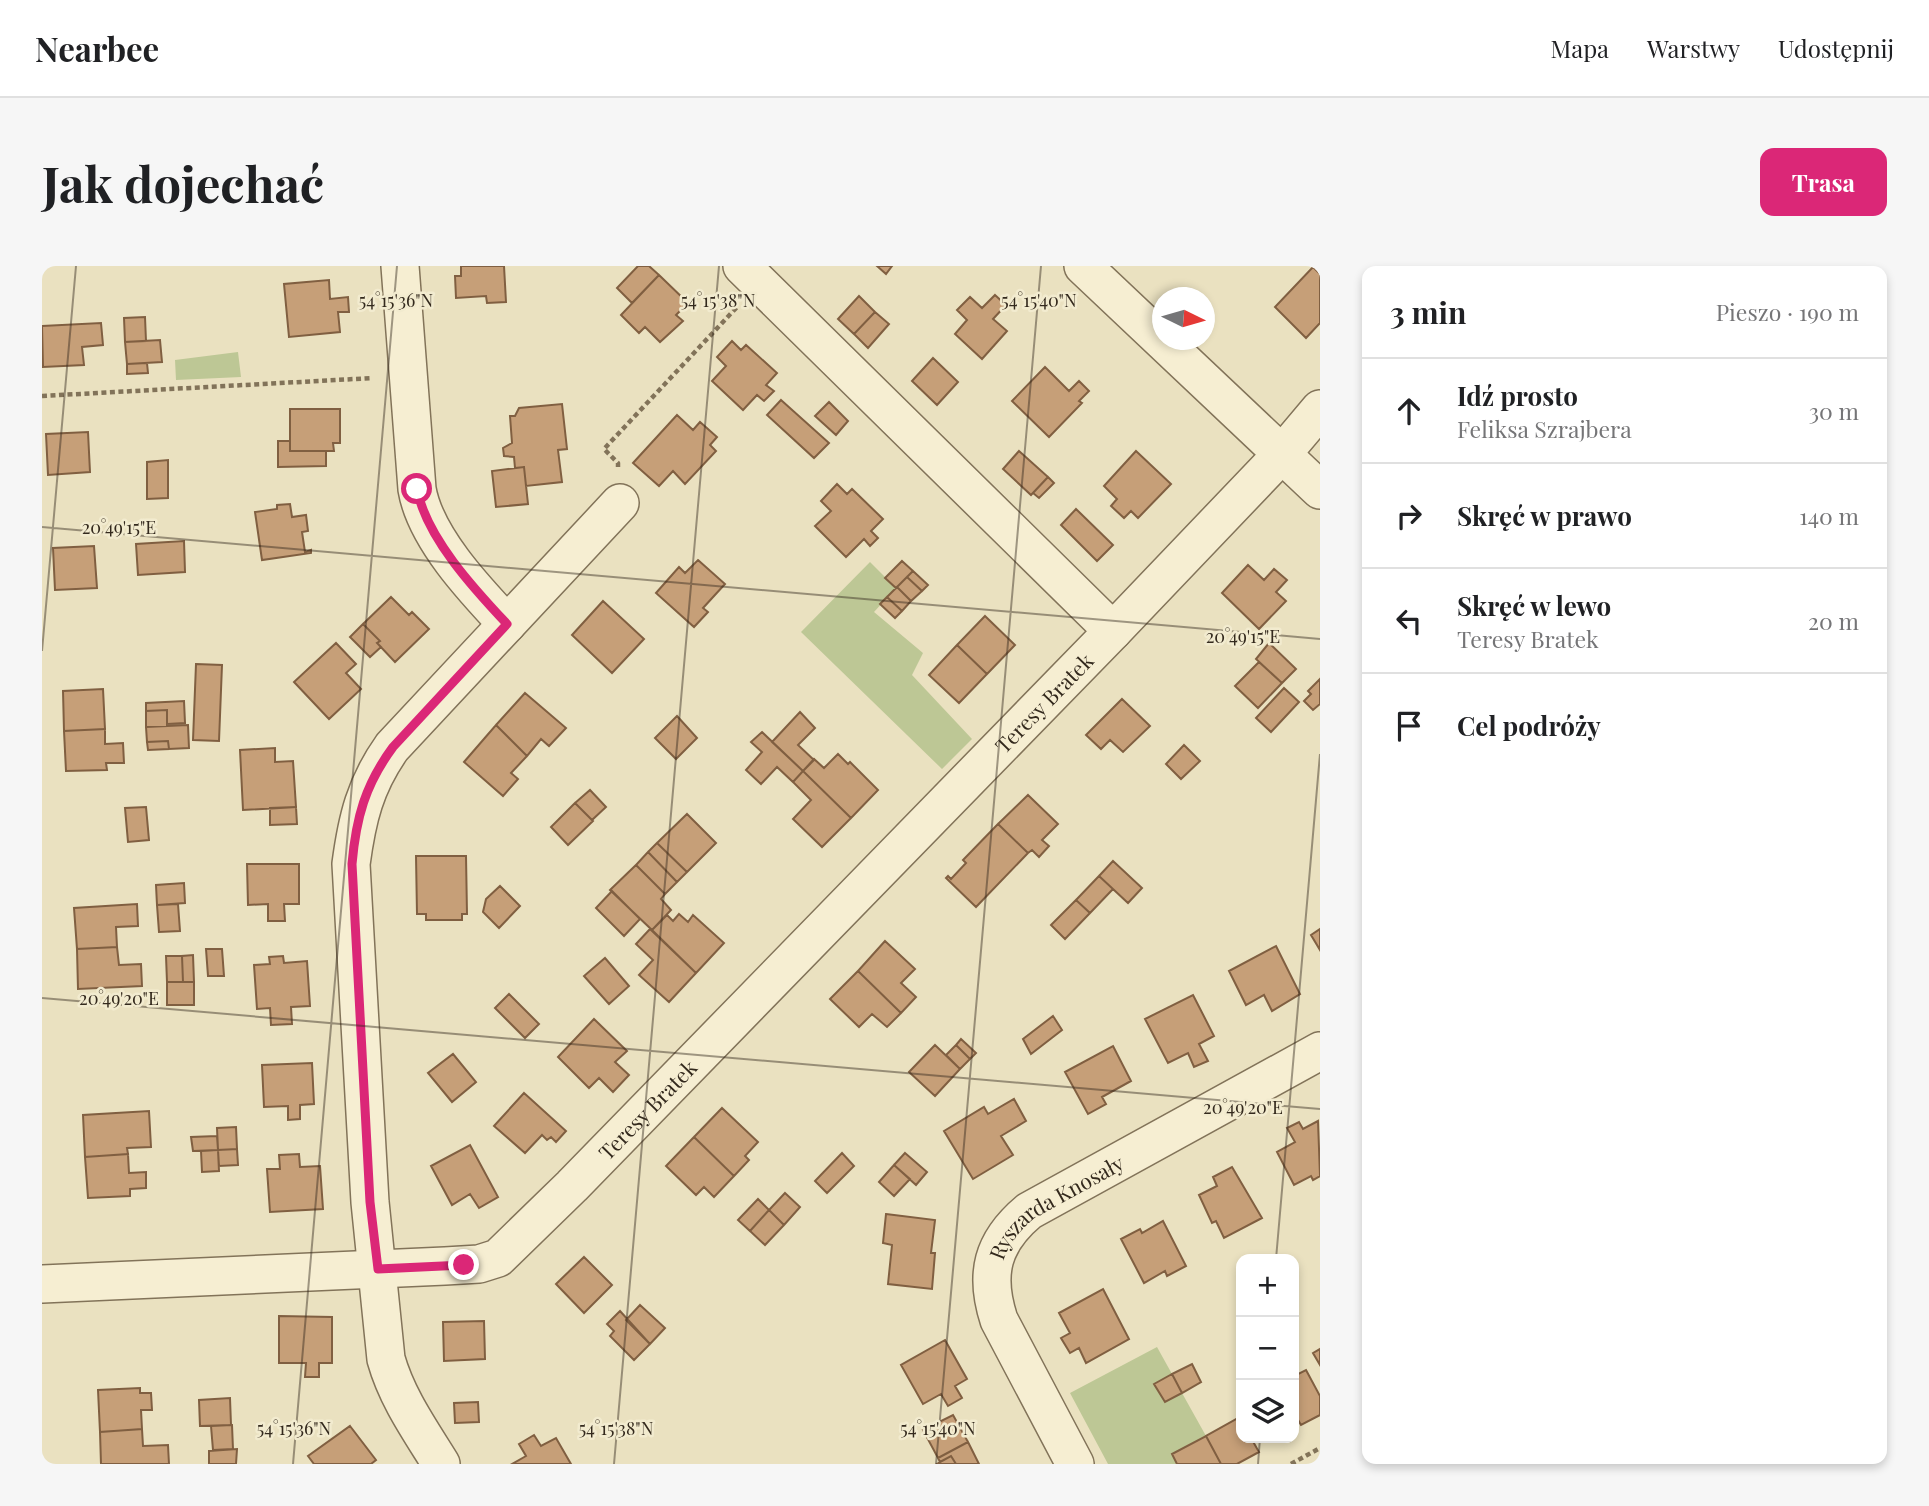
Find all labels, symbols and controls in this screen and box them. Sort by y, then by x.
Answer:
text: Nearbee [35,26,159,70]
text: Mapa [1550,32,1609,64]
text: Warstwy [1647,32,1740,64]
text: Udostępnij [1778,32,1894,64]
button: Trasa [1760,148,1887,216]
text: Jak dojechać [42,150,324,215]
north arrow [1152,287,1215,350]
text: 54°15'36"N [359,288,434,312]
text: 54°15'38"N [681,288,756,312]
text: 54°15'40"N [1001,288,1077,312]
text: 3 min [1390,292,1466,332]
text: Pieszo · 190 m [1716,296,1859,327]
text: Idź prosto [1457,378,1578,413]
icon: ahead [1390,392,1428,430]
text: 30 m [1809,395,1859,426]
text: Feliksa Szrajbera [1457,413,1632,444]
route start [401,473,432,504]
icon: right [1390,497,1428,535]
text: Skręć w prawo [1457,498,1632,533]
text: 140 m [1799,500,1859,531]
text: 20°49'15"E [82,515,156,539]
text: Skręć w lewo [1457,588,1611,623]
icon: left [1390,602,1428,640]
text: 20 m [1808,605,1859,636]
text: Teresy Bratek [1457,623,1599,654]
text: 20°49'15"E [1206,624,1280,648]
street label: Teresy Bratek [988,646,1099,759]
icon: arrive [1390,707,1428,745]
text: Cel podróży [1457,708,1601,743]
text: 20°49'20"E [79,986,159,1010]
street label: Teresy Bratek [592,1053,702,1165]
text: 20°49'20"E [1203,1095,1283,1119]
street label: Ryszarda Knosały [982,1148,1129,1263]
route end [448,1249,479,1280]
map controls [1236,1254,1299,1443]
button: + [1236,1254,1299,1317]
button: − [1236,1317,1299,1380]
button: layers [1236,1380,1299,1443]
text: 54°15'36"N [257,1416,332,1440]
text: 54°15'38"N [579,1416,654,1440]
text: 54°15'40"N [900,1416,976,1440]

